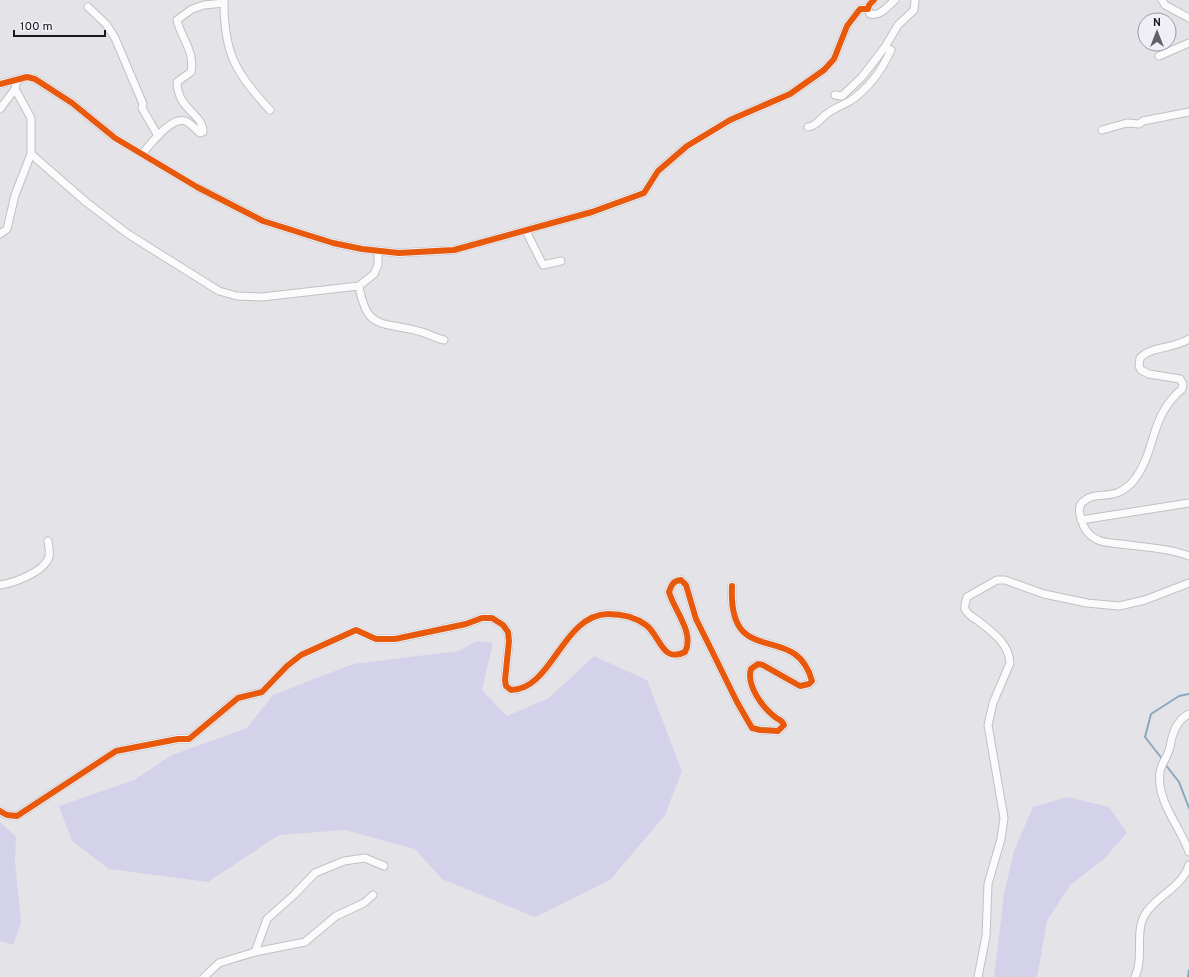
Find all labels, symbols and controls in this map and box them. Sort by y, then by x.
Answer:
scale bar [14,12,105,38]
north arrow [1137,12,1177,52]
text: N [1153,16,1161,30]
text: 100 m [20,19,53,35]

